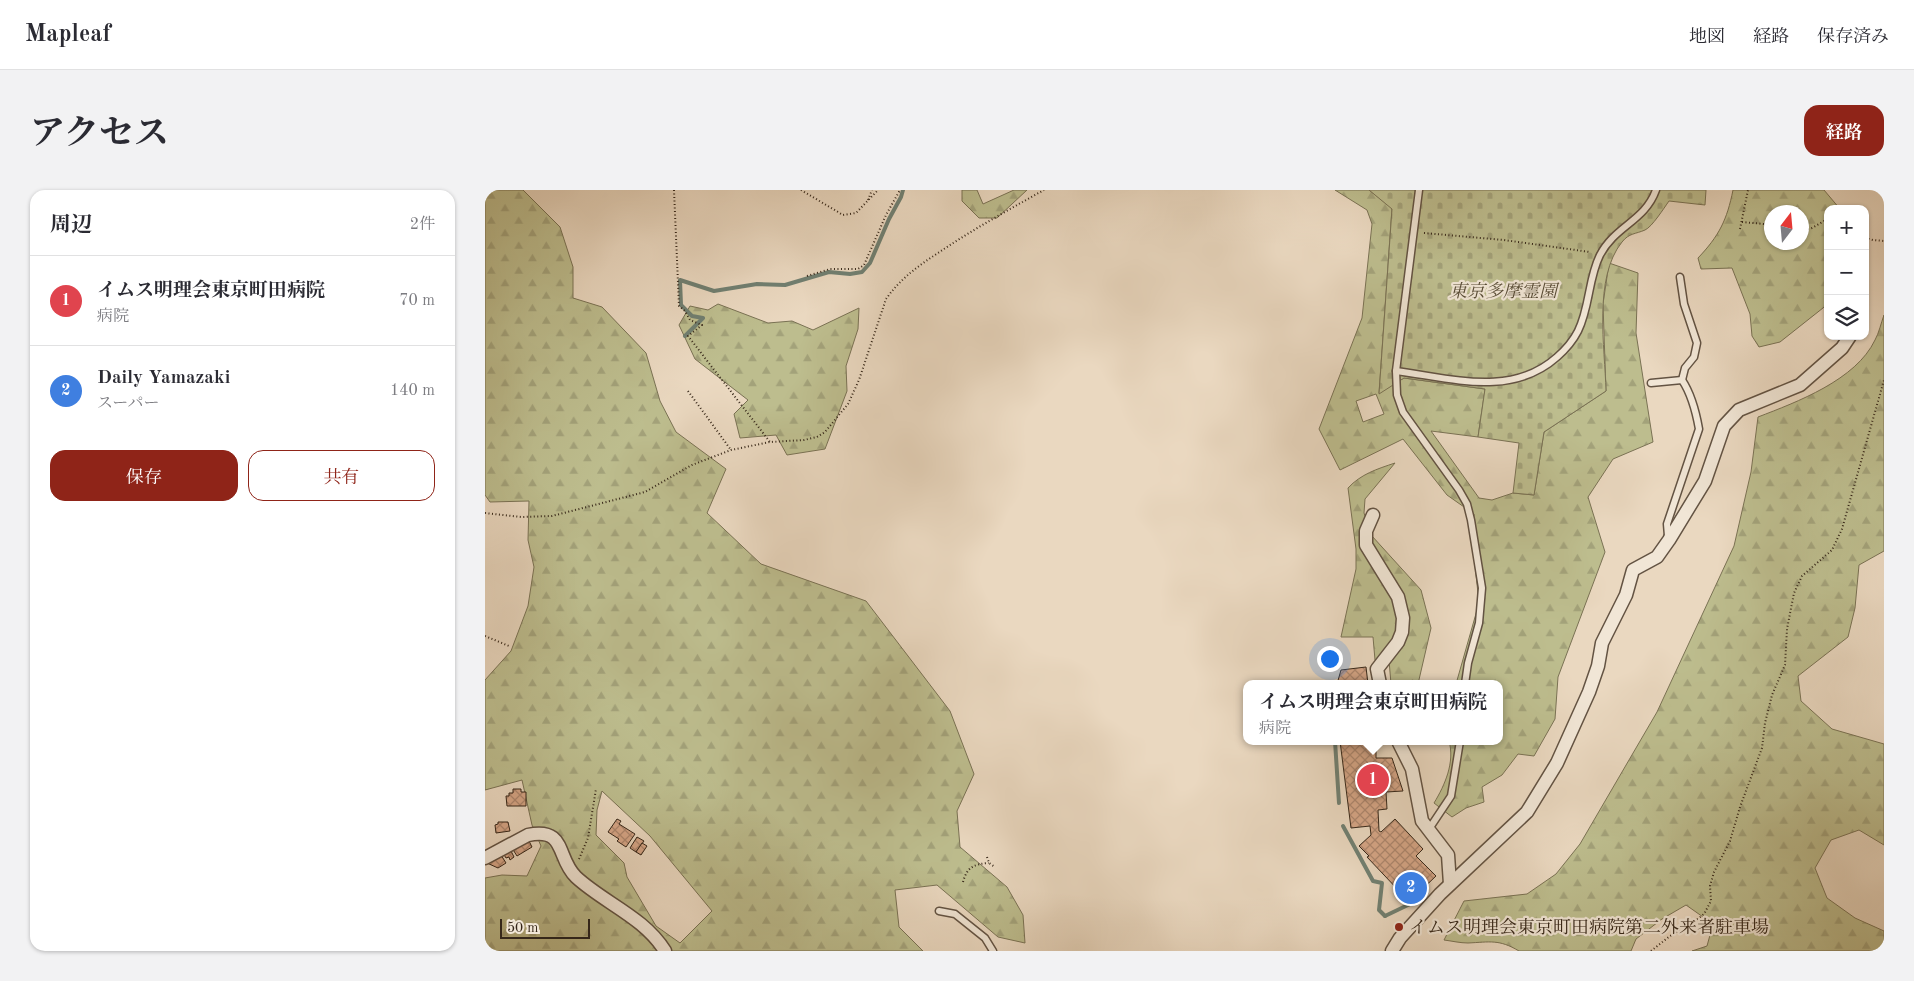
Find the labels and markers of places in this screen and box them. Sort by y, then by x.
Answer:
pin: 1 [1357,761,1389,799]
pin: 2 [1395,869,1427,907]
place label: イムス明理会東京町田病院第二外来者駐車場 [1409,917,1769,937]
marker: イムス明理会東京町田病院第二外来者駐車場 [1393,921,1405,933]

